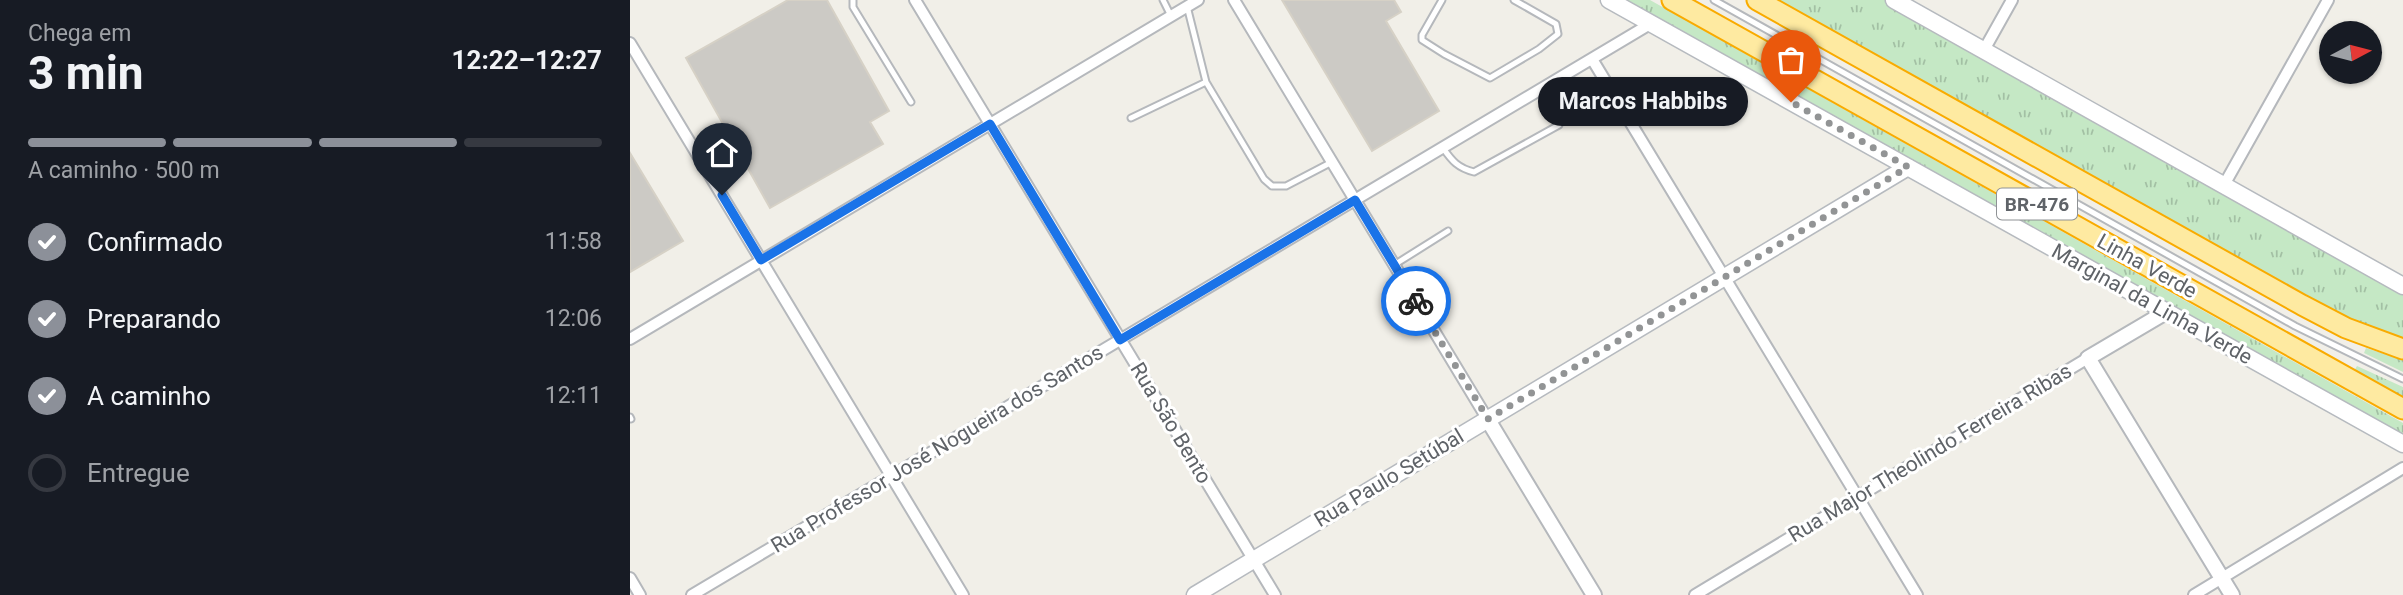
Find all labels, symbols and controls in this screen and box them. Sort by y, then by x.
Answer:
text: Chega em [28,20,131,47]
north arrow [2319,21,2382,84]
map controls [2319,21,2382,84]
pin [1761,30,1821,102]
icon: bag [1772,41,1810,79]
text: 12:22–12:27 [452,45,602,75]
text: 3 min [28,46,144,100]
callout: Marcos Habbibs [1539,78,1749,126]
text: Marcos Habbibs [1559,88,1727,115]
pin [692,123,752,195]
icon: home [703,134,741,172]
text: A caminho · 500 m [28,157,220,184]
road number: BR-476 [1997,188,2077,220]
icon: check [28,223,66,261]
text: Confirmado [87,227,223,257]
text: 11:58 [545,228,602,255]
street label: Linha Verde [2093,229,2201,303]
street label: Marginal da Linha Verde [2048,239,2256,369]
courier [1381,266,1451,336]
icon: bike [1397,282,1435,320]
icon: check [28,300,66,338]
text: Preparando [87,304,221,334]
text: 12:06 [545,305,602,332]
street label: Rua Professor José Nogueira dos Santos [767,340,1107,558]
street label: Rua São Bento [1126,358,1216,488]
street label: Rua Major Theolindo Ferreira Ribas [1784,359,2076,547]
icon: check [28,377,66,415]
text: A caminho [87,381,211,411]
text: 12:11 [545,382,602,409]
street label: Rua Paulo Setúbal [1310,424,1468,532]
text: Entregue [87,458,190,488]

